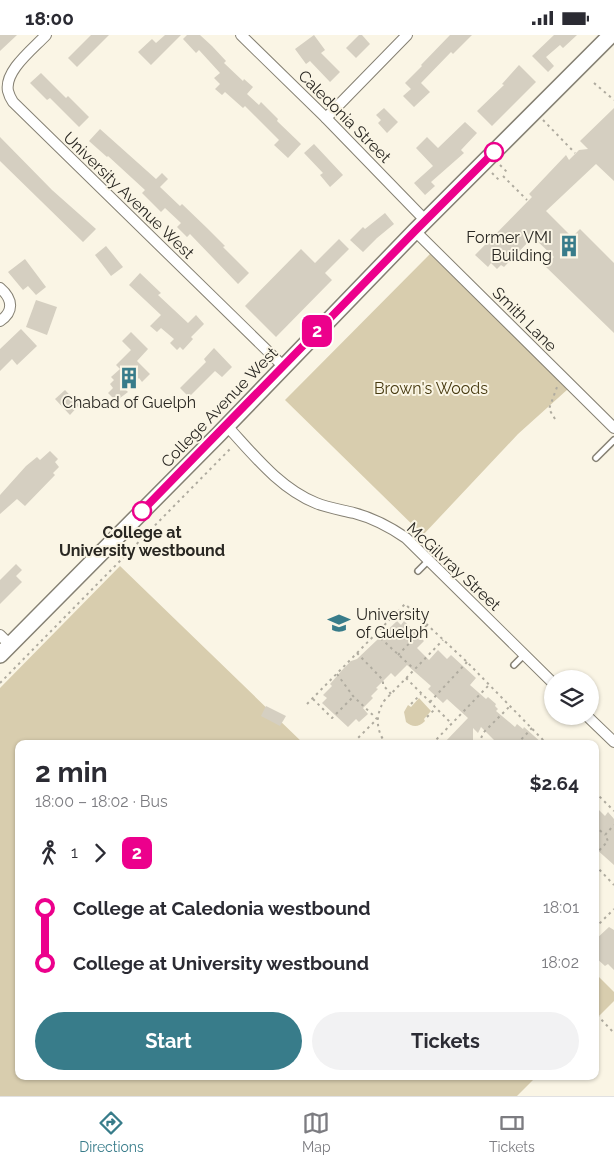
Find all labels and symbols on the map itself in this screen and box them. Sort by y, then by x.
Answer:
street label: Caledonia Street [294,66,395,167]
street label: University Avenue West [59,128,198,263]
unlabelled marker [484,142,504,162]
place label: Former VMI Building [466,228,552,265]
building icon: Former VMI Building [556,233,582,259]
street label: Smith Lane [488,283,561,356]
line badge: 2 [301,315,333,347]
street label: College Avenue West [157,343,282,471]
building icon: Chabad of Guelph [116,365,142,391]
park label: Brown's Woods [374,379,488,398]
place label: Chabad of Guelph [62,393,196,412]
marker: College at University westbound [132,501,152,521]
street label: McGilvray Street [403,518,505,615]
place label: College at University westbound [59,523,225,560]
place label: University of Guelph [356,605,430,642]
school or university icon: University of Guelph [326,610,352,636]

